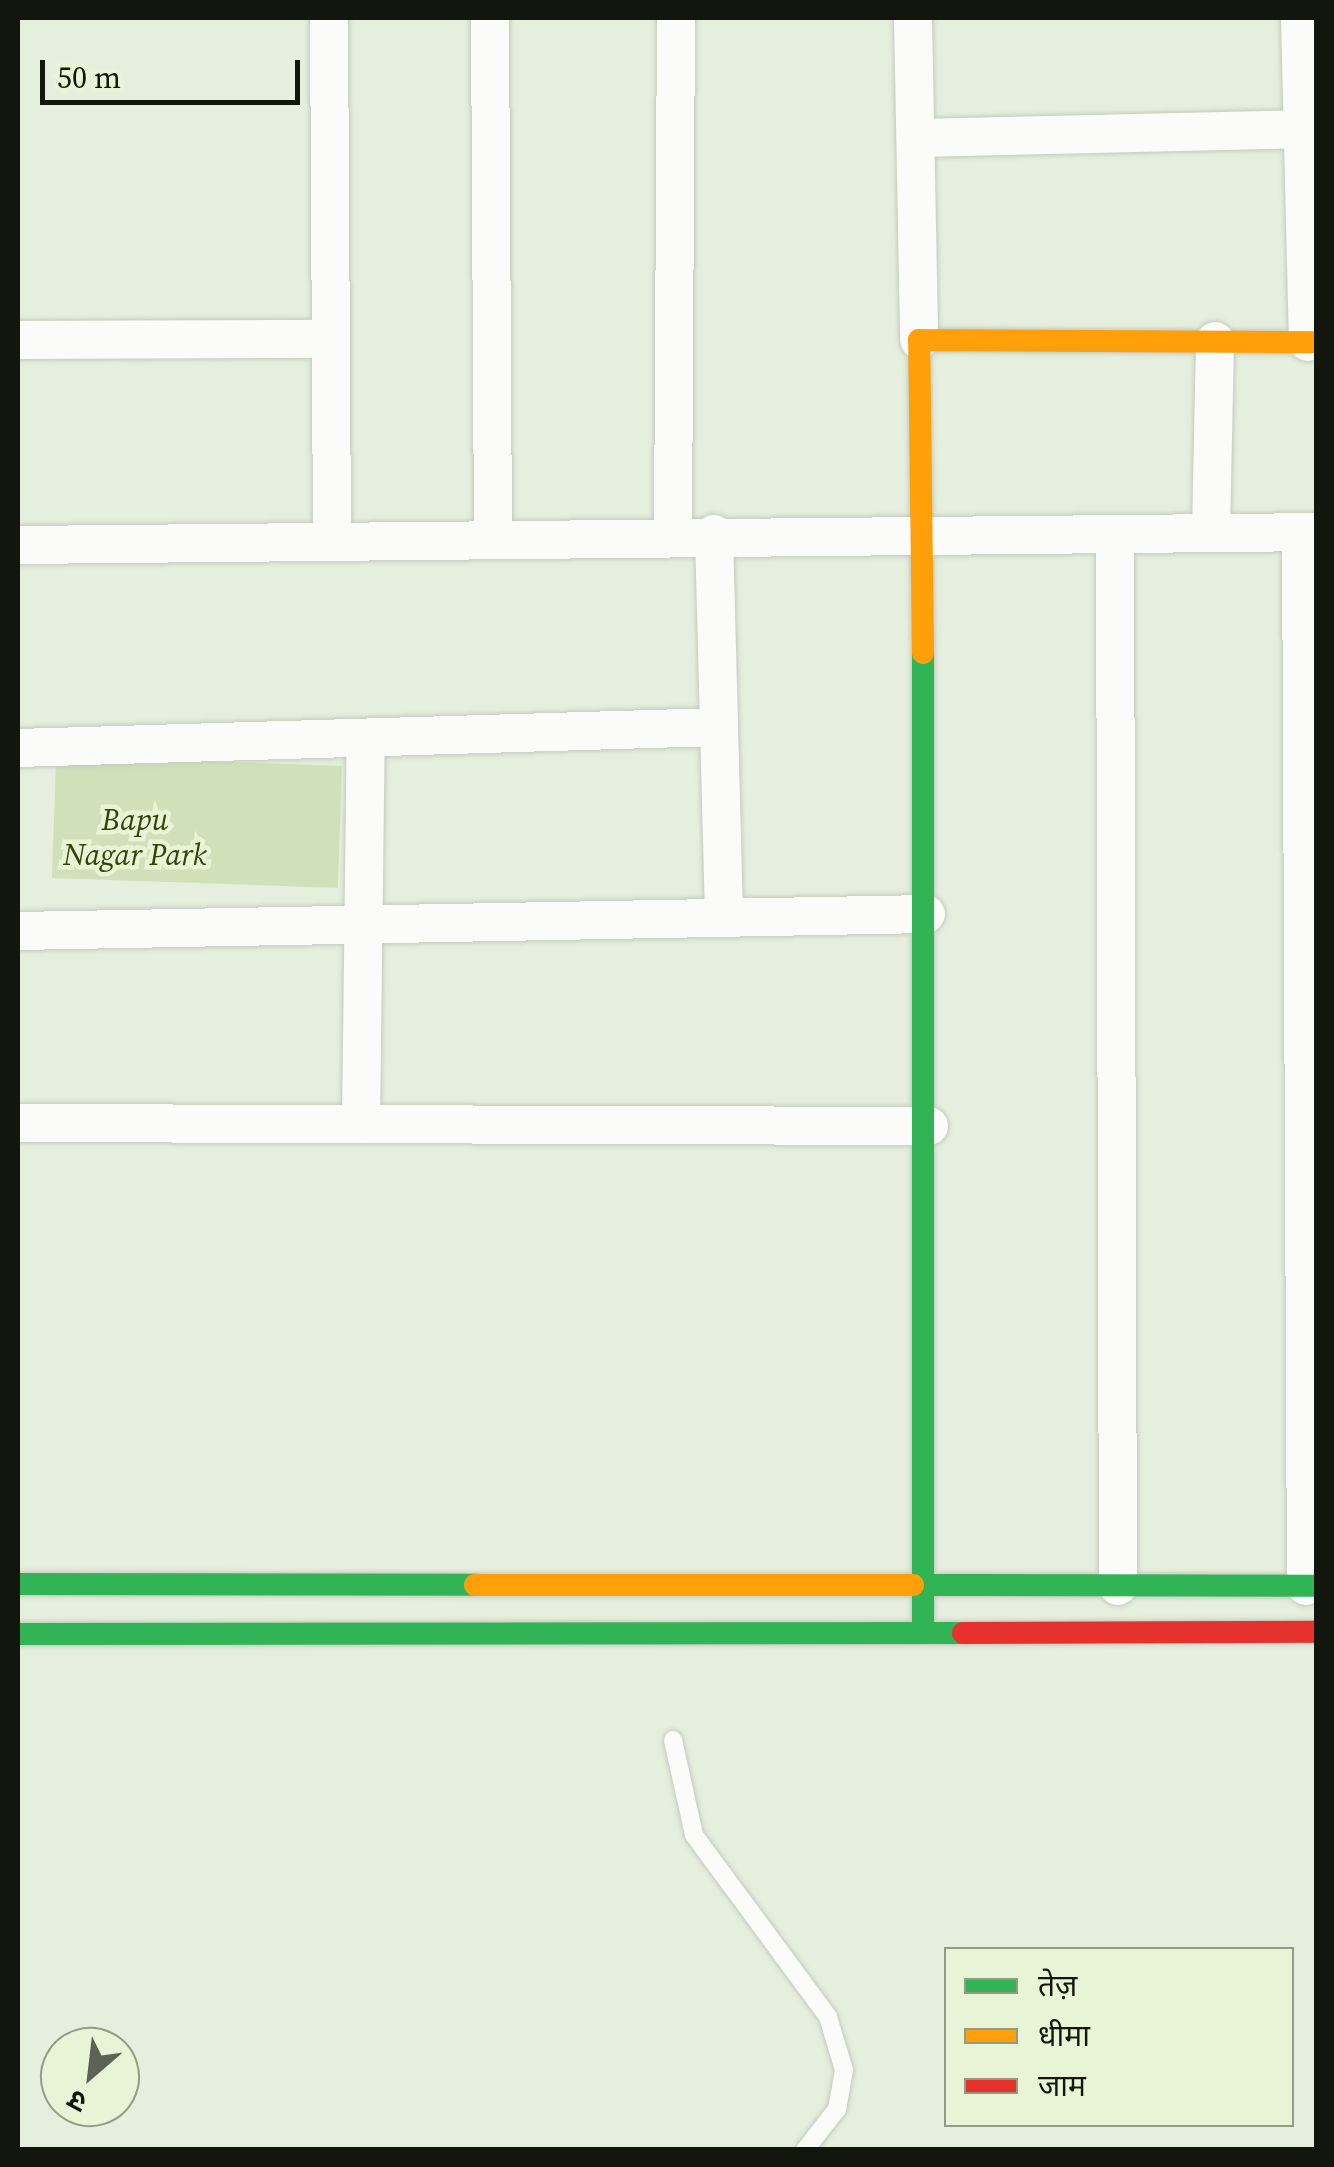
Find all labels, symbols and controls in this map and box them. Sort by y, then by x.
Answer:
scale bar [45,40,305,102]
text: 50 m [57,57,121,98]
park label: Bapu Nagar Park [63,802,207,872]
legend [944,1947,1294,2127]
text: तेज़ [1038,1965,1077,2006]
text: धीमा [1038,2015,1090,2056]
north arrow [40,2027,140,2127]
text: जाम [1038,2065,1086,2106]
text: उ [61,2081,93,2122]

